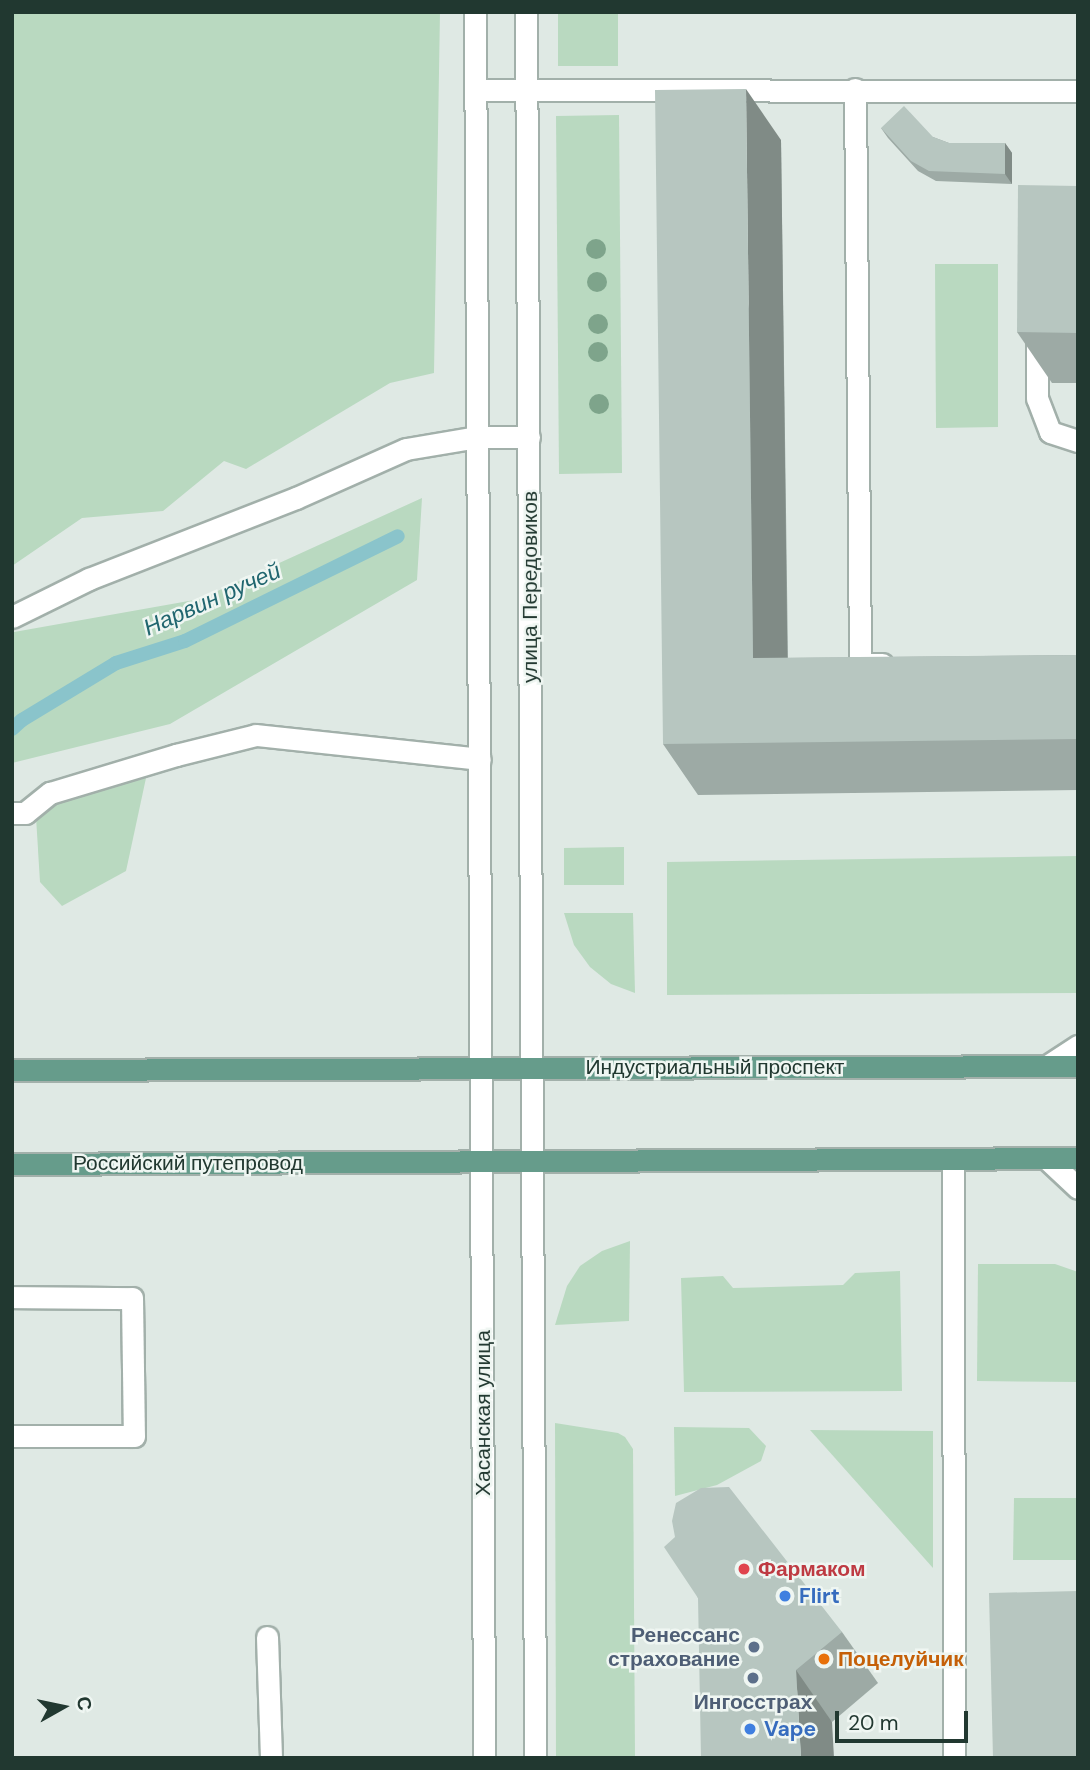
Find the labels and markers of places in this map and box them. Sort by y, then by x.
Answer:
place label: Фармаком [758,1556,865,1582]
marker: Фармаком [736,1561,752,1577]
place label: Flirt [799,1583,840,1609]
marker: Flirt [777,1588,793,1604]
place label: Ренессанс страхование [608,1622,740,1672]
marker: Ренессанс страхование [746,1639,762,1655]
place label: Поцелуйчик [838,1646,964,1672]
marker: Поцелуйчик [816,1651,832,1667]
marker: Ингосстрах [745,1670,761,1686]
place label: Ингосстрах [694,1689,812,1715]
place label: Vape [764,1716,816,1742]
marker: Vape [742,1721,758,1737]

